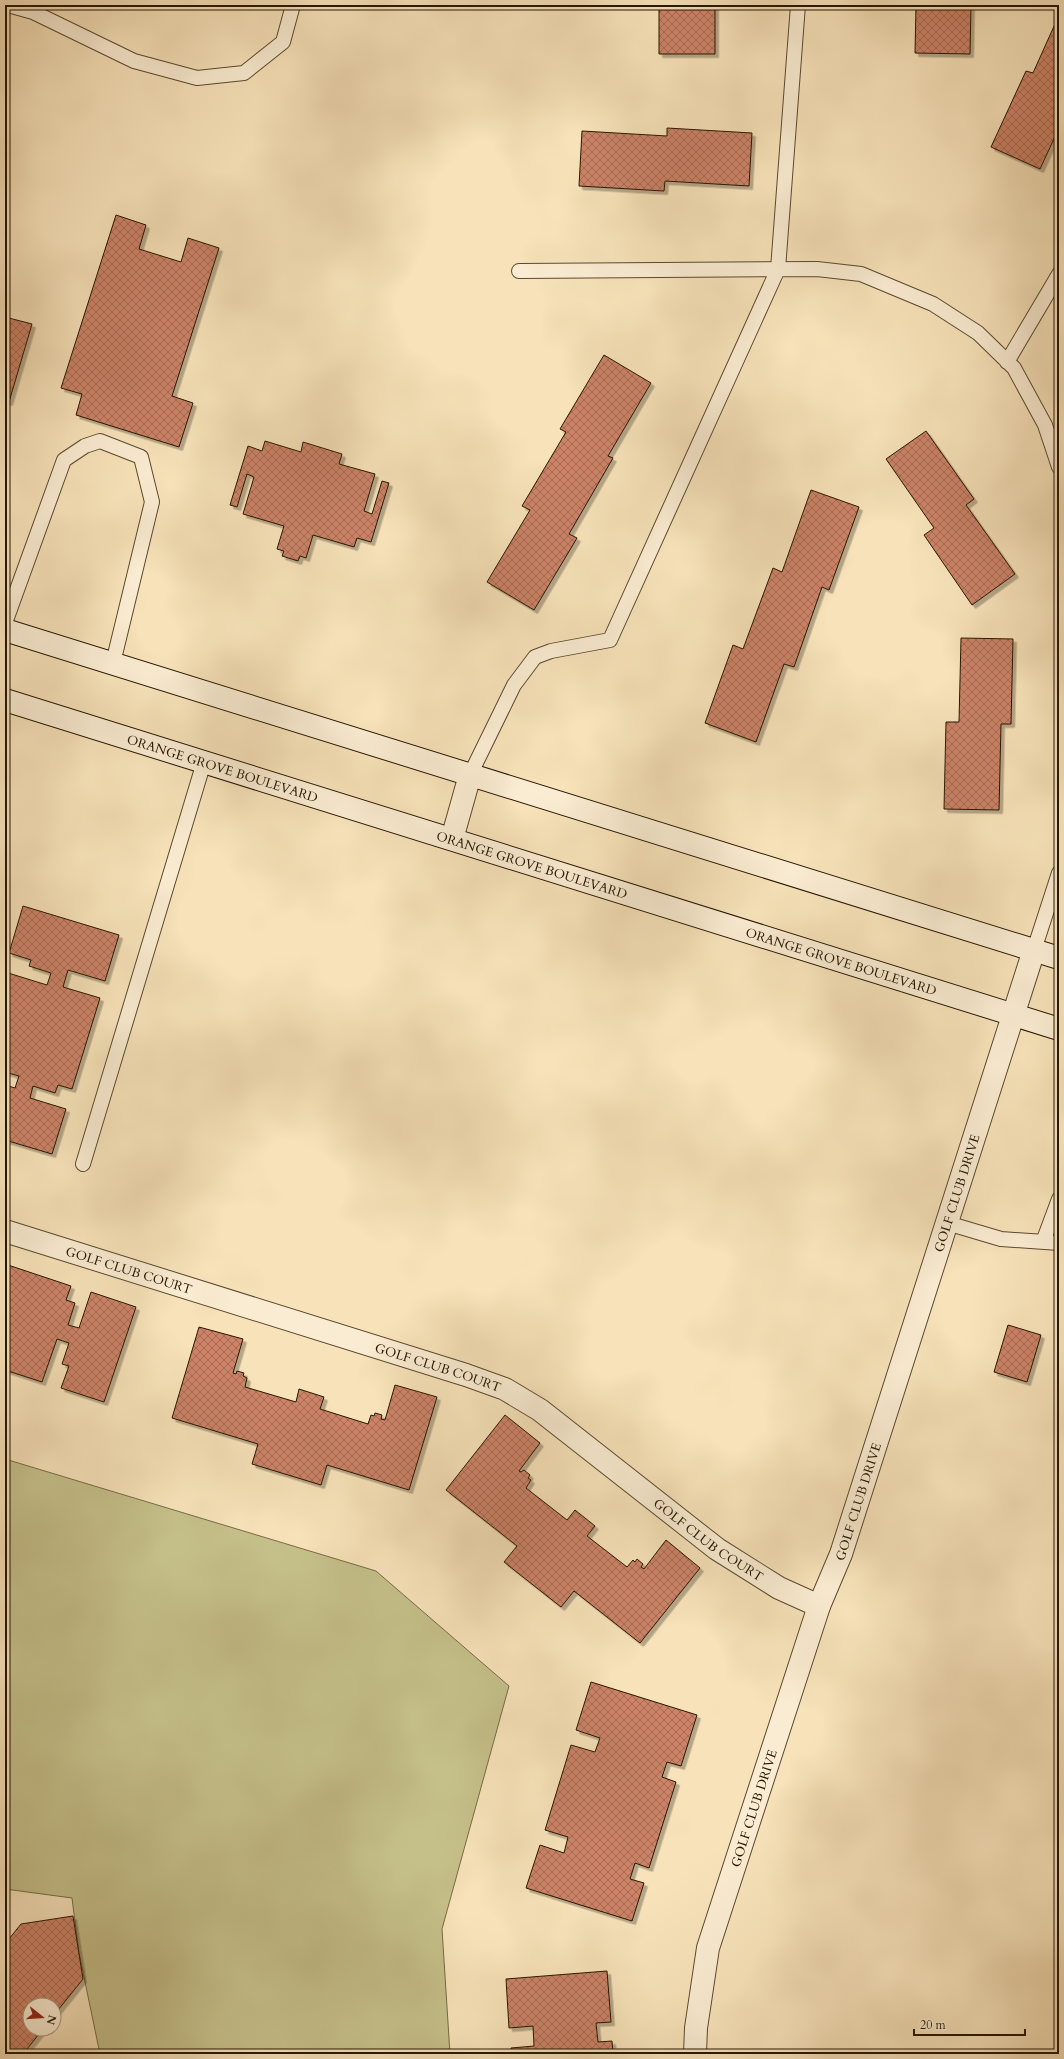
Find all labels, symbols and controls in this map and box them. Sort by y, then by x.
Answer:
street label: ORANGE GROVE BOULEVARD [125,731,320,807]
street label: ORANGE GROVE BOULEVARD [434,827,629,904]
street label: ORANGE GROVE BOULEVARD [743,924,939,1000]
street label: GOLF CLUB DRIVE [930,1132,985,1254]
street label: GOLF CLUB COURT [63,1243,195,1299]
street label: GOLF CLUB COURT [373,1339,504,1397]
street label: GOLF CLUB DRIVE [831,1441,886,1564]
street label: GOLF CLUB COURT [649,1495,767,1586]
street label: GOLF CLUB DRIVE [727,1747,782,1870]
north arrow [22,1997,62,2037]
scale bar [914,2011,1025,2037]
text: N [42,2013,60,2027]
text: 20 m [920,2017,947,2033]

